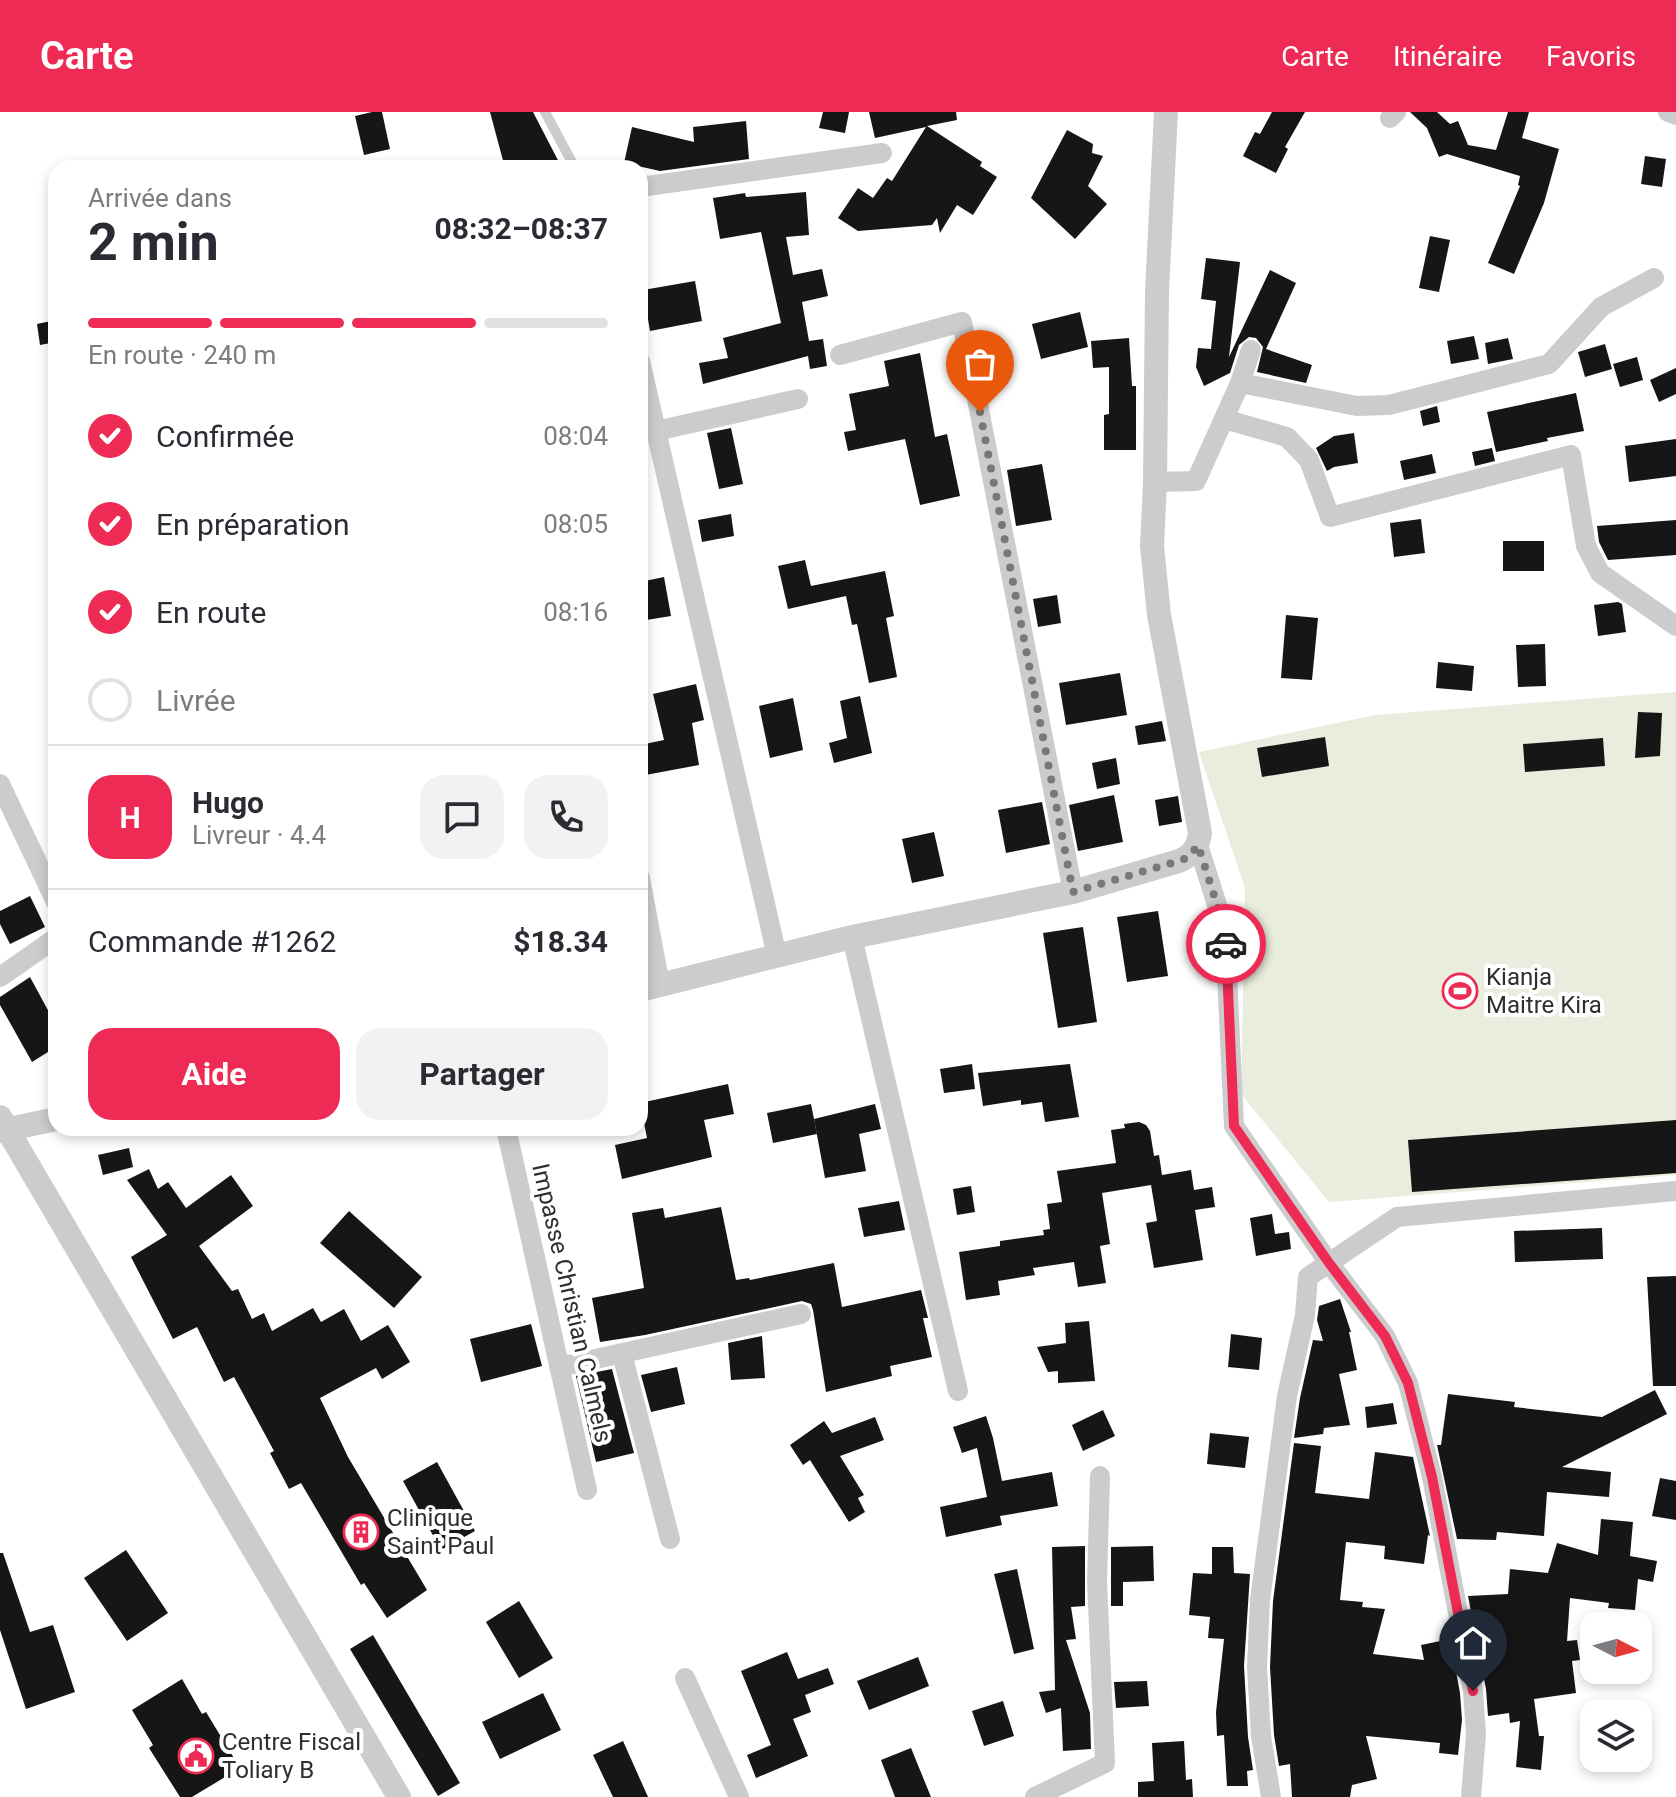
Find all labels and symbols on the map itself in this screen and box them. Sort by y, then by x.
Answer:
pin [946,330,1014,412]
courier [1186,904,1266,984]
place label: Kianja Maitre Kira [1486,963,1602,1019]
sports icon: Kianja Maitre Kira [1441,972,1479,1010]
street label: Impasse Christian Calmels [526,1161,618,1445]
place label: Clinique Saint Paul [387,1504,494,1560]
building icon: Clinique Saint Paul [342,1513,380,1551]
pin [1439,1609,1507,1691]
north arrow [1580,1612,1652,1684]
place label: Centre Fiscal Toliary B [222,1728,361,1784]
public building icon: Centre Fiscal Toliary B [177,1737,215,1775]

